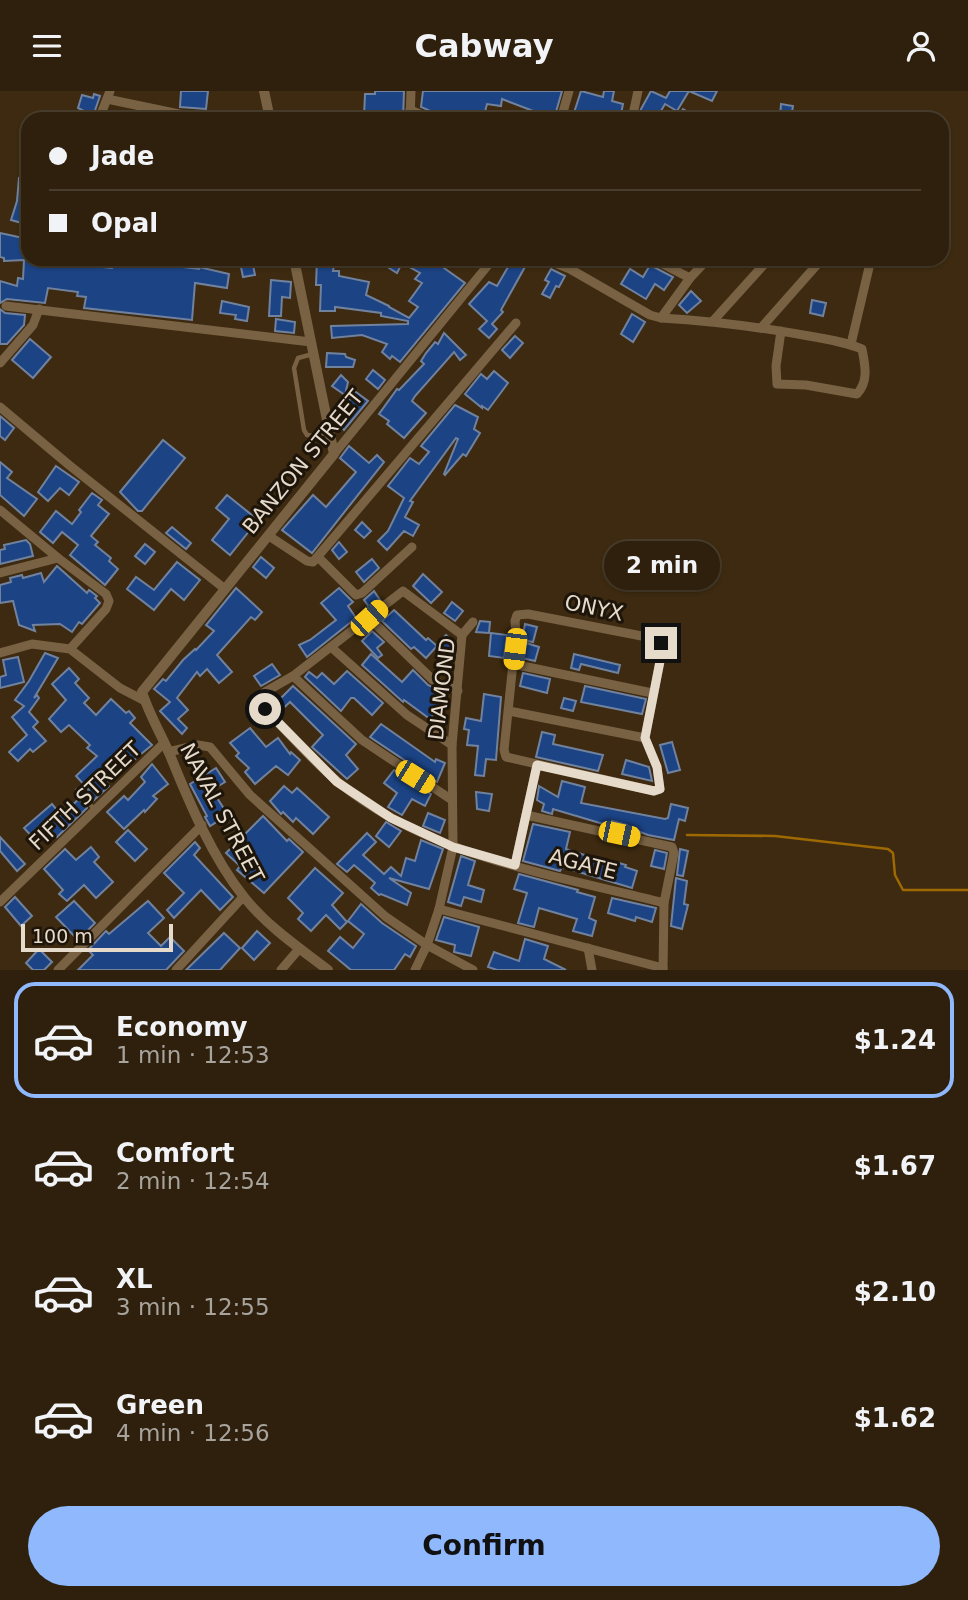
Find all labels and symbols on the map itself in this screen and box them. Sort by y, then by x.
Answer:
street label: BANZON STREET [238,385,368,539]
callout: 2 min [603,541,719,591]
street label: ONYX [562,590,626,626]
car [347,596,392,640]
car [503,627,528,671]
route end [645,627,677,659]
street label: DIAMOND [424,636,460,742]
route start [249,693,281,725]
street label: FIFTH STREET [24,737,146,855]
street label: NAVAL STREET [175,739,269,887]
car [392,757,439,797]
car [597,819,642,849]
street label: AGATE [547,844,619,884]
scale bar [21,921,173,953]

